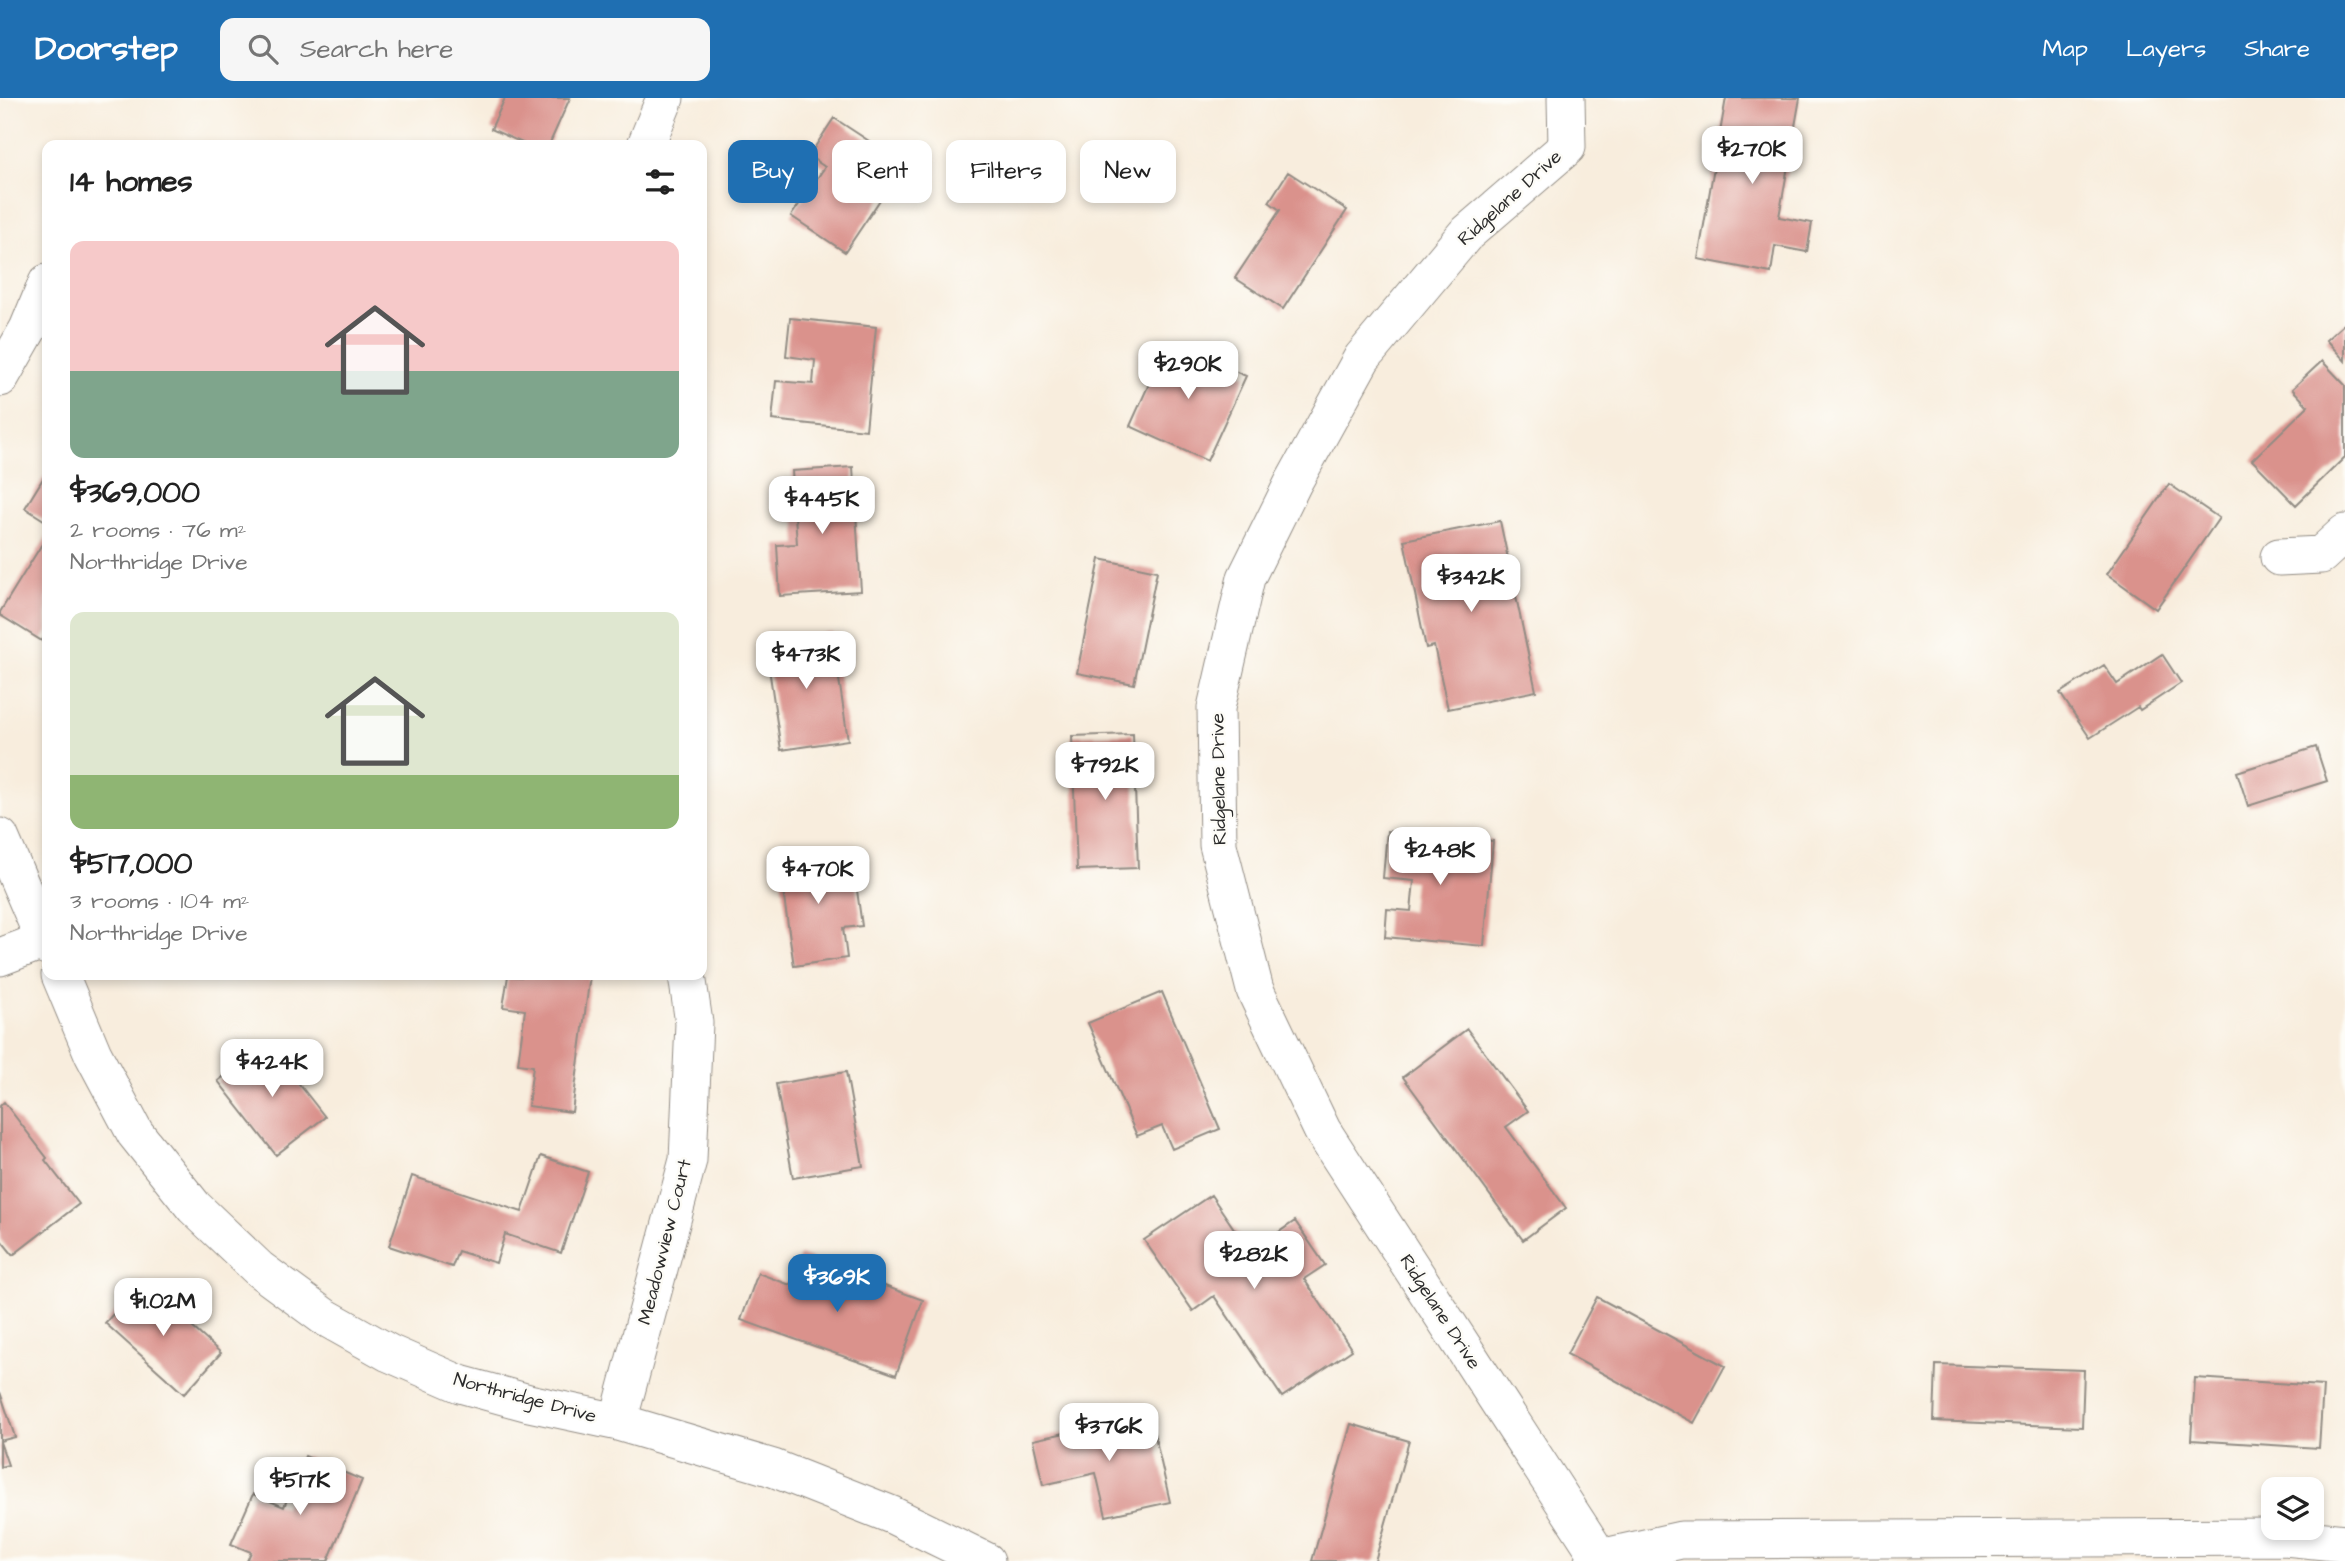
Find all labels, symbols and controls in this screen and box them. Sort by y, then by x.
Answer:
search box [220,18,710,81]
text: Doorstep [35,26,178,72]
icon: search [244,30,282,68]
text: Search here [300,31,453,67]
text: Map [2043,32,2088,66]
text: Layers [2126,32,2206,66]
text: Share [2244,32,2310,66]
pin: $270K [1703,126,1801,186]
text: $270K [1718,133,1786,165]
chip: Buy [728,140,818,203]
chip: Rent [832,140,932,203]
chip: Filters [946,140,1066,203]
chip: New [1080,140,1176,203]
street label: Ridgelane Drive [1452,144,1569,253]
text: 14 homes [70,161,193,203]
icon: filters [641,163,679,201]
icon: home [312,287,438,413]
pin: $290K [1139,342,1237,401]
text: $290K [1154,348,1222,380]
text: $369,000 [70,472,200,514]
pin: $445K [773,476,871,536]
text: $445K [785,483,859,515]
text: 2 rooms · 76 m² [70,514,246,546]
text: Northridge Drive [70,546,248,578]
pin: $342K [1422,554,1520,614]
text: $342K [1437,561,1505,593]
pin: $473K [757,632,855,691]
text: $473K [772,638,840,670]
icon: home [312,658,438,784]
street label: Ridgelane Drive [1204,713,1235,845]
pin: $792K [1056,742,1154,802]
text: $792K [1071,749,1139,781]
pin: $248K [1391,828,1489,887]
text: $248K [1405,834,1475,866]
text: $517,000 [70,843,192,885]
pin: $470K [769,846,867,906]
text: $470K [782,853,854,885]
text: 3 rooms · 104 m² [70,885,249,917]
text: Northridge Drive [70,917,248,949]
pin: $424K [223,1040,321,1099]
text: $424K [236,1046,308,1078]
street label: Meadowview Court [631,1156,699,1327]
pin: $282K [1205,1232,1303,1291]
text: $282K [1220,1238,1288,1270]
street label: Ridgelane Drive [1392,1249,1487,1375]
pin: $369K [788,1254,886,1314]
text: $369K [804,1261,870,1293]
pin: $1.02M [106,1278,220,1338]
text: $1.02M [130,1285,196,1317]
street label: Northridge Drive [450,1366,599,1431]
pin: $376K [1060,1404,1158,1463]
text: $376K [1075,1410,1143,1442]
pin: $517K [251,1458,349,1517]
text: $517K [270,1464,330,1496]
map controls [2261,1477,2324,1540]
button: layers [2261,1477,2324,1540]

